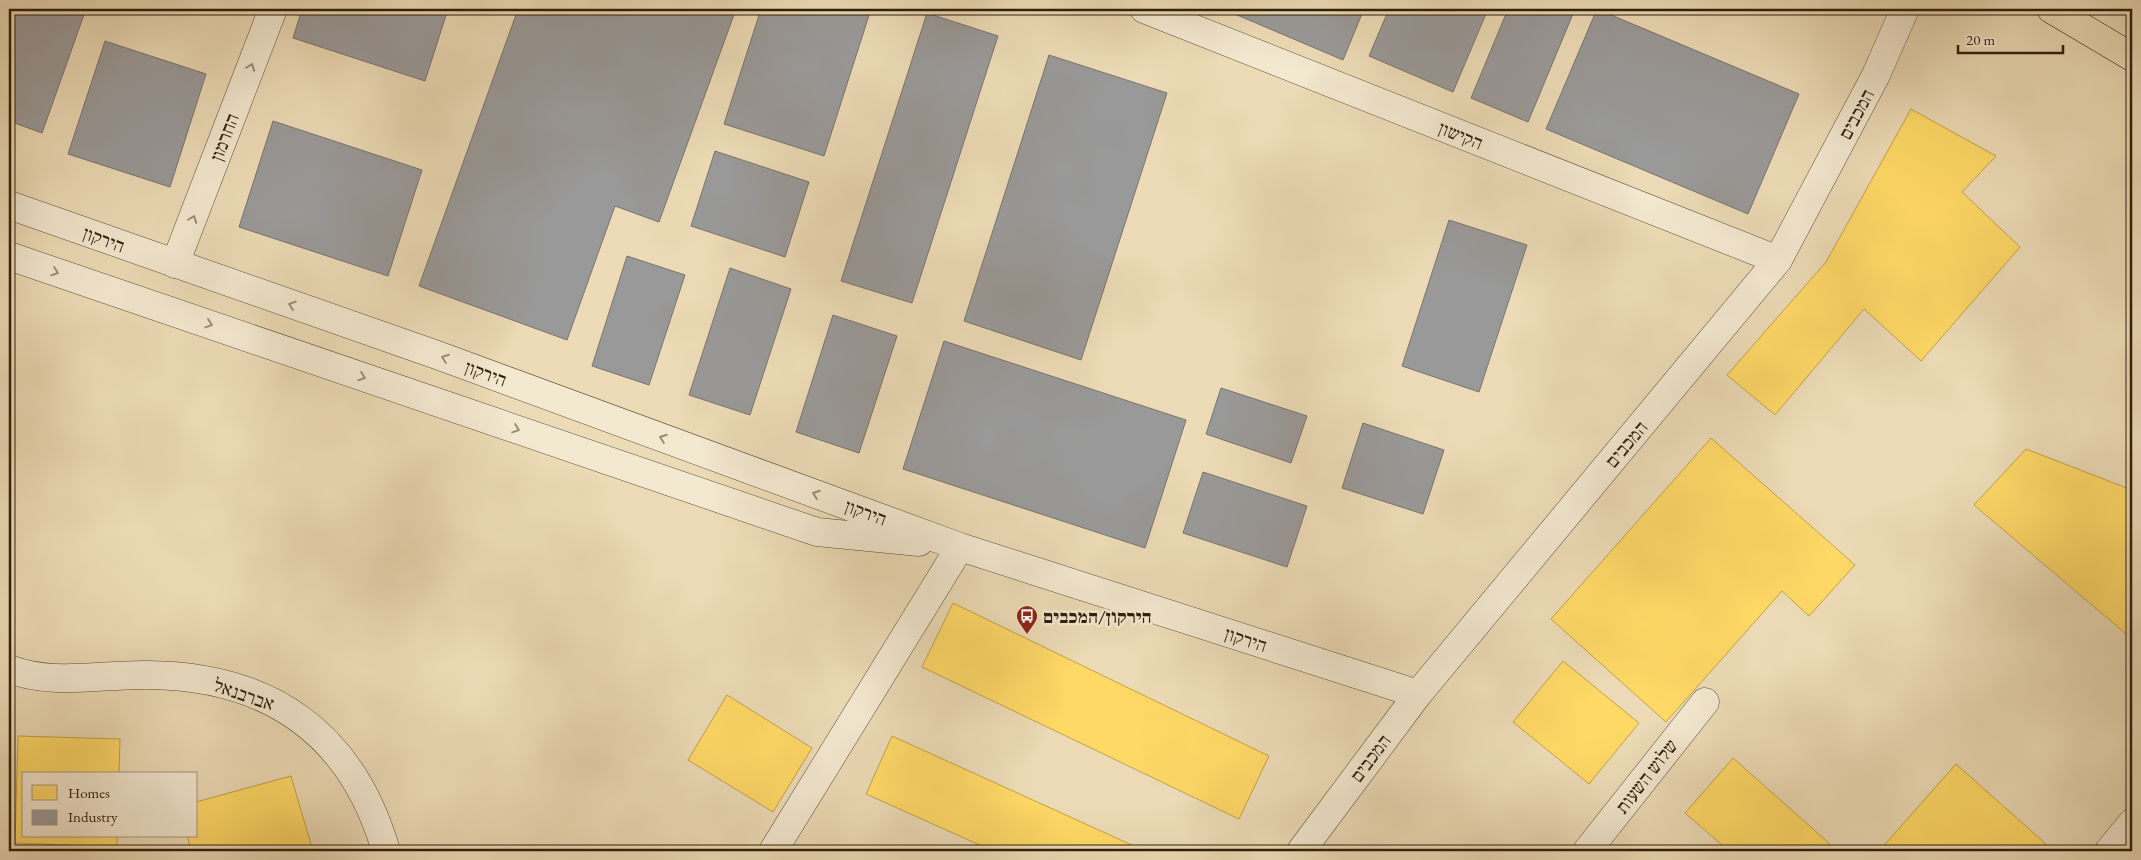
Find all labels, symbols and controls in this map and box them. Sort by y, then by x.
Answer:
scale bar [1958,22,2064,54]
text: 20 m [1966,30,1995,49]
one-way arrow [244,63,255,72]
street label: המכבים [1833,85,1880,144]
street label: החרמון [204,110,245,165]
street label: הקישון [1435,115,1487,156]
one-way arrow [187,215,197,224]
street label: הירקון [79,220,128,259]
one-way arrow [50,266,59,276]
one-way arrow [288,300,296,310]
one-way arrow [204,318,212,328]
one-way arrow [441,354,450,364]
street label: הירקון [461,354,510,393]
one-way arrow [358,371,366,381]
street label: המכבים [1599,416,1653,473]
one-way arrow [512,423,520,433]
one-way arrow [660,434,668,444]
one-way arrow [812,490,821,500]
street label: הירקון [841,493,890,532]
bus stop icon: הירקון/המכבים [1015,604,1039,635]
place label: הירקון/המכבים [1043,604,1152,629]
street label: הירקון [1222,621,1270,658]
street label: אברבנאל [210,672,278,717]
street label: המכבים [1344,729,1397,787]
street label: שלוש השעות [1609,734,1683,819]
legend [22,772,198,838]
text: Homes [68,783,110,802]
text: Industry [68,807,118,826]

